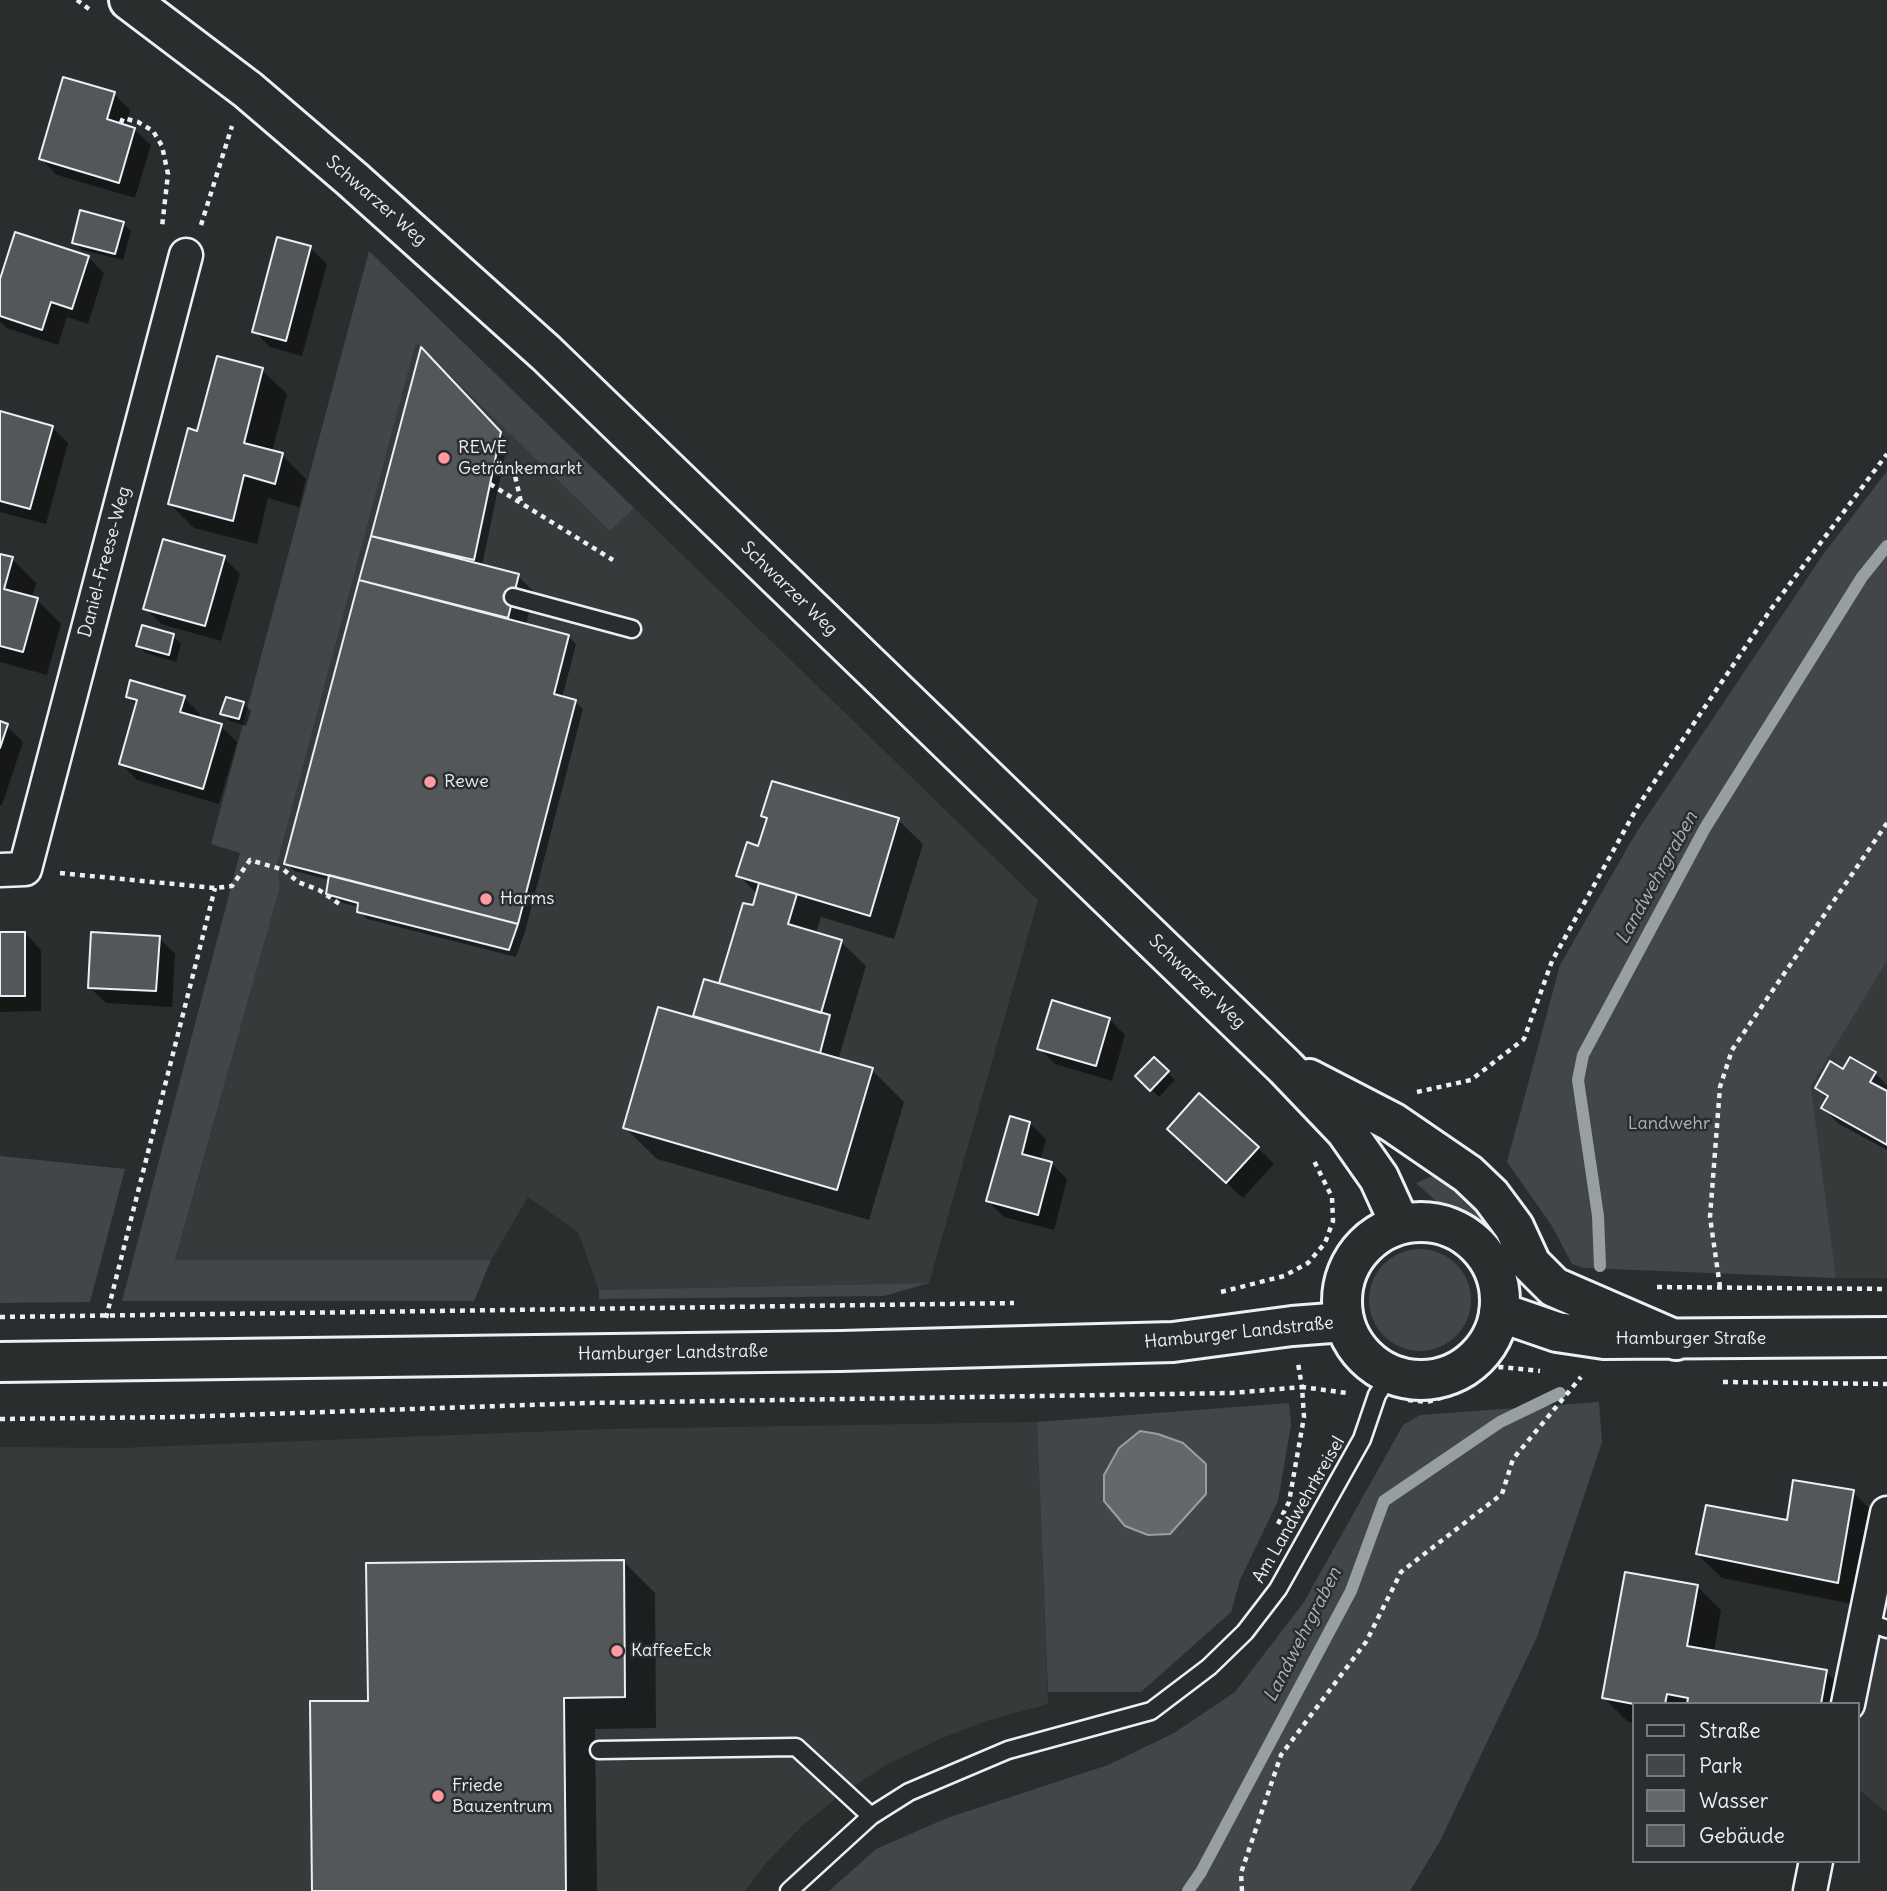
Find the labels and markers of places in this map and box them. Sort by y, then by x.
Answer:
place label: REWE Getränkemarkt [458,437,582,480]
marker: REWE Getränkemarkt [436,450,452,466]
place label: Rewe [444,771,489,793]
marker: Rewe [422,774,438,790]
place label: Harms [500,888,555,910]
marker: Harms [478,891,494,907]
place label: KaffeeEck [631,1640,712,1662]
marker: KaffeeEck [609,1643,625,1659]
place label: Friede Bauzentrum [452,1775,552,1817]
marker: Friede Bauzentrum [430,1788,446,1804]

